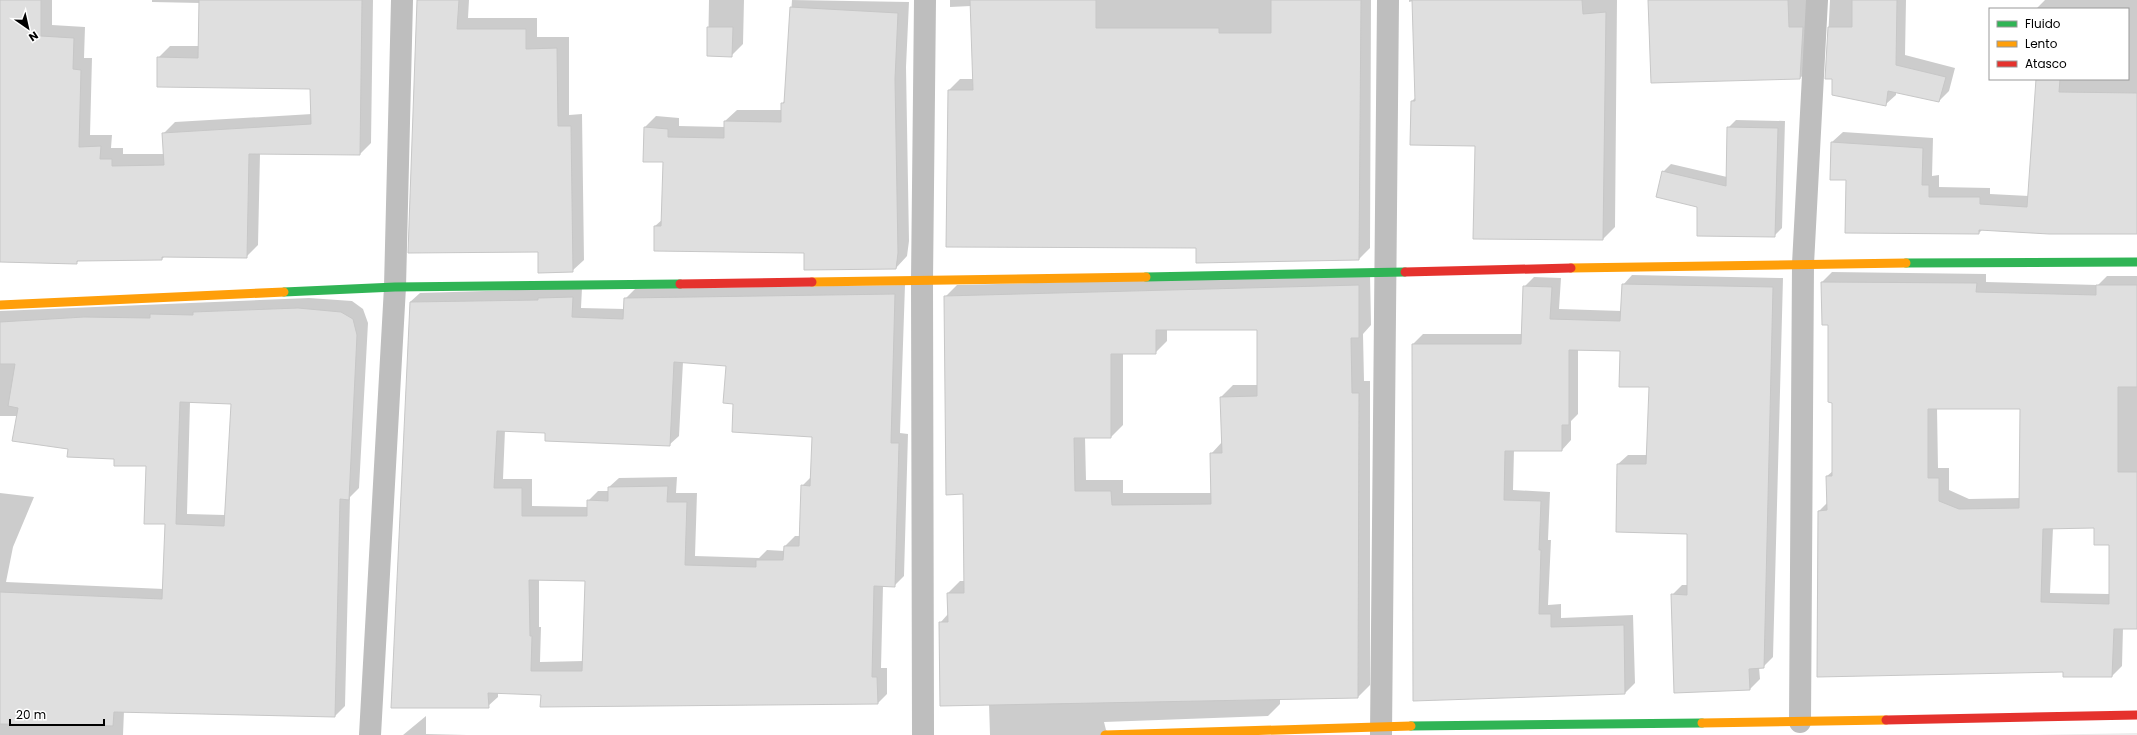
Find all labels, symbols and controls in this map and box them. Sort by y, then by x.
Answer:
north arrow [8,8,48,48]
legend [1989,8,2129,80]
text: Fluido [2025,15,2061,32]
text: N [26,27,41,45]
text: Lento [2025,35,2058,52]
text: Atasco [2025,55,2067,72]
scale bar [10,701,104,727]
text: 20 m [16,706,46,723]

